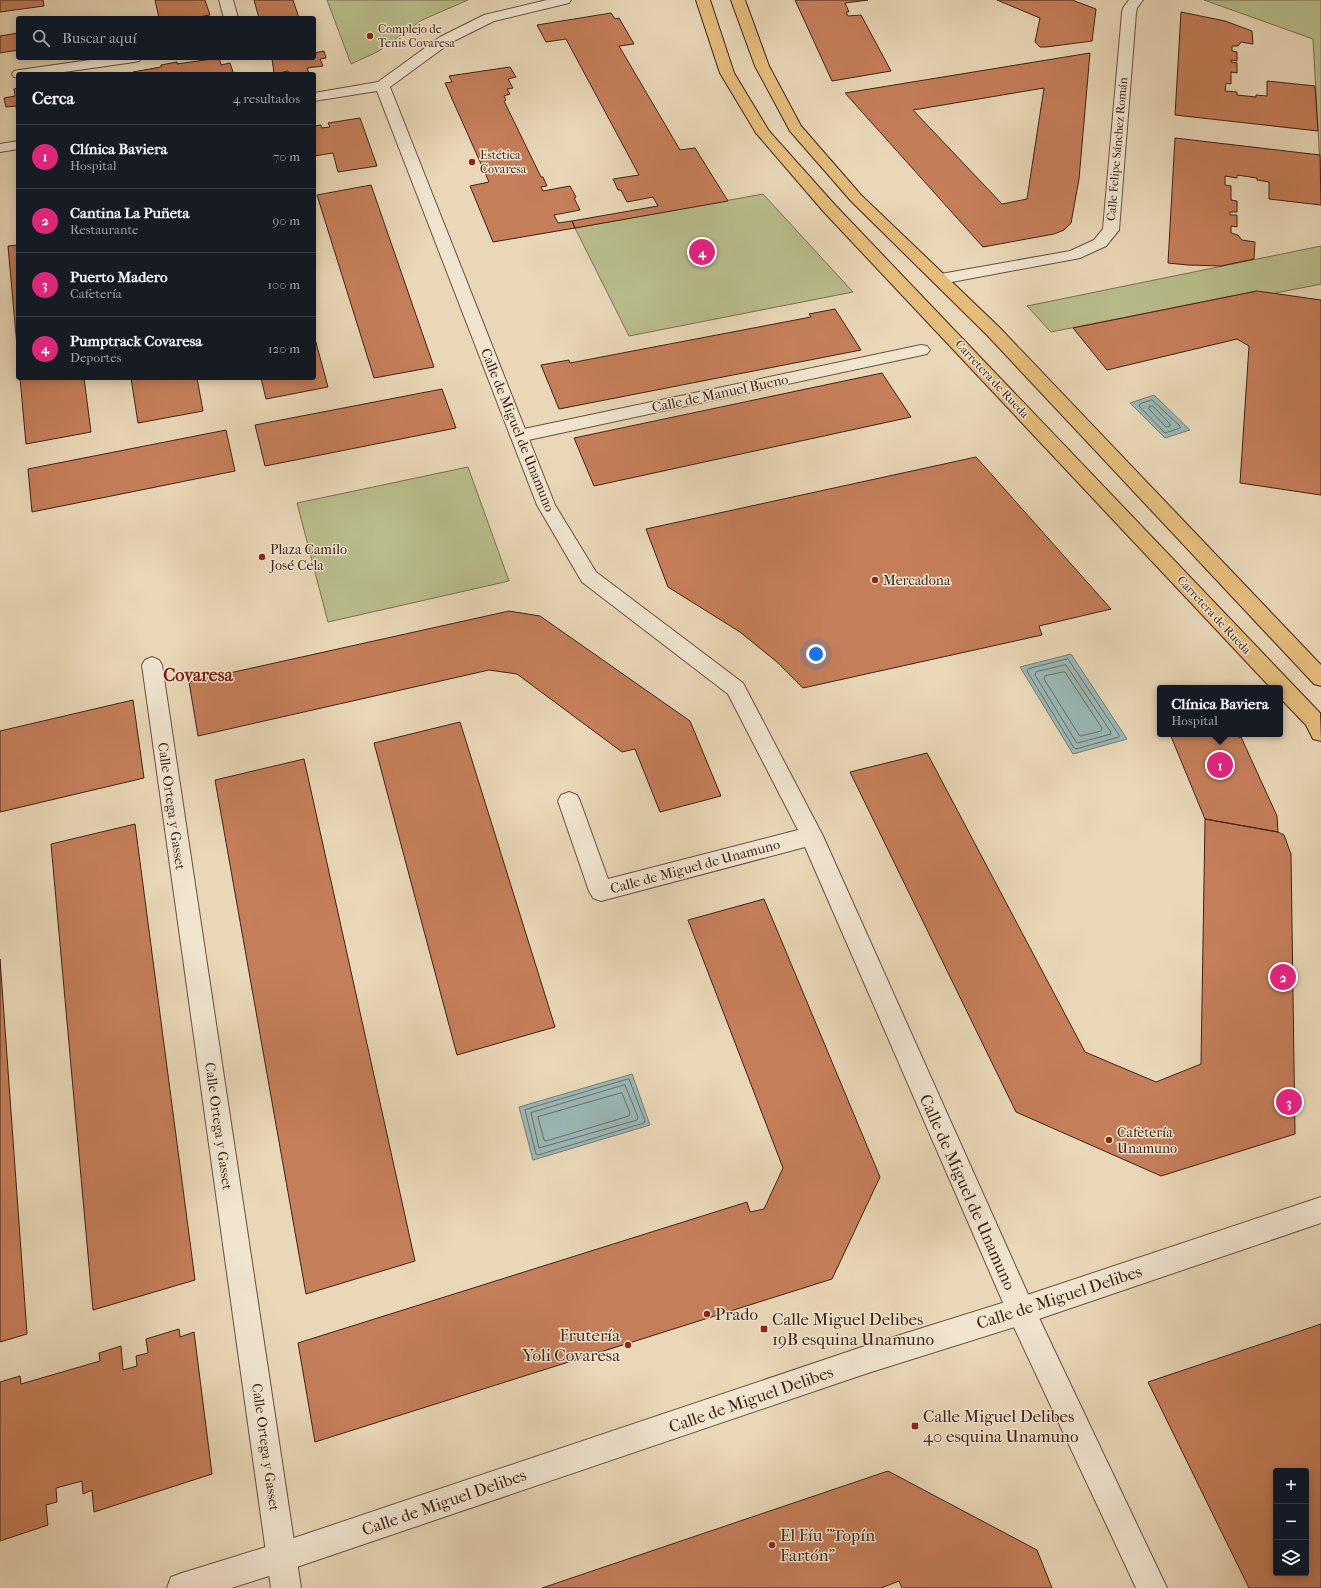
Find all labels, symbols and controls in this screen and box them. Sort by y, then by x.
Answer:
search box [16,16,316,60]
place label: Complejo de Tenis Covaresa [378,22,455,50]
icon: search [30,27,52,49]
text: Buscar aquí [62,29,137,47]
marker: Complejo de Tenis Covaresa [365,31,375,41]
street label: Calle Felipe Sánchez Román [1104,76,1130,221]
text: Cerca [32,88,74,108]
text: 4 resultados [233,91,300,106]
text: Clínica Baviera [70,140,168,158]
place label: Estética Covaresa [480,148,527,176]
text: 1 [43,149,47,164]
text: 70 m [273,149,300,164]
marker: Estética Covaresa [467,157,477,167]
text: Hospital [70,158,117,173]
text: Cantina La Puñeta [70,204,189,222]
text: 2 [42,213,48,228]
text: 90 m [272,213,300,228]
text: Restaurante [70,222,139,237]
pin: 4 [689,237,715,267]
text: Puerto Madero [70,268,168,286]
text: 3 [42,277,48,292]
text: 100 m [267,277,300,292]
text: Cafetería [70,286,122,301]
text: Pumptrack Covaresa [70,332,202,350]
street label: Carretera de Rueda [952,337,1032,421]
text: 4 [41,341,49,356]
text: 120 m [268,341,300,356]
street label: Calle de Miguel de Unamuno [477,346,558,514]
text: Deportes [70,350,121,365]
street label: Calle de Manuel Bueno [650,371,790,416]
place label: Plaza Camilo José Cela [269,541,347,574]
marker: Plaza Camilo José Cela [257,552,267,562]
place label: Mercadona [883,572,951,589]
street label: Carretera de Rueda [1174,573,1254,657]
marker: Mercadona [870,575,880,585]
your location [806,644,826,664]
district label: Covaresa [163,665,233,686]
popup [1157,685,1283,737]
text: Clínica Baviera [1171,695,1269,713]
text: Hospital [1171,713,1218,728]
street label: Calle Ortega y Gasset [154,741,189,871]
pin: 1 [1207,750,1233,780]
street label: Calle de Miguel de Unamuno [608,836,782,897]
pin: 2 [1270,962,1296,992]
street label: Calle Ortega y Gasset [201,1061,236,1191]
pin: 3 [1276,1087,1302,1117]
street label: Calle de Miguel de Unamuno [916,1091,1020,1293]
place label: Cafetería Unamuno [1117,1124,1177,1157]
marker: Cafetería Unamuno [1104,1135,1114,1145]
street label: Calle de Miguel Delibes [974,1261,1144,1333]
place label: Prado [715,1304,759,1324]
marker: Prado [702,1309,712,1319]
place label: Calle Miguel Delibes 19B esquina Unamuno [772,1309,935,1349]
marker: Calle Miguel Delibes 19B esquina Unamuno [759,1324,769,1334]
place label: Frutería Yoli Covaresa [521,1325,620,1365]
marker: Frutería Yoli Covaresa [623,1340,633,1350]
street label: Calle de Miguel Delibes [666,1361,836,1437]
street label: Calle Ortega y Gasset [248,1382,283,1512]
place label: Calle Miguel Delibes 40 esquina Unamuno [923,1406,1079,1446]
marker: Calle Miguel Delibes 40 esquina Unamuno [910,1421,920,1431]
street label: Calle de Miguel Delibes [359,1464,529,1540]
map controls [1273,1468,1309,1576]
button: + [1273,1468,1309,1504]
button: − [1273,1504,1309,1540]
place label: El Fíu "Topín Fartón" [780,1525,875,1565]
marker: El Fíu "Topín Fartón" [767,1540,777,1550]
button: layers [1273,1540,1309,1576]

